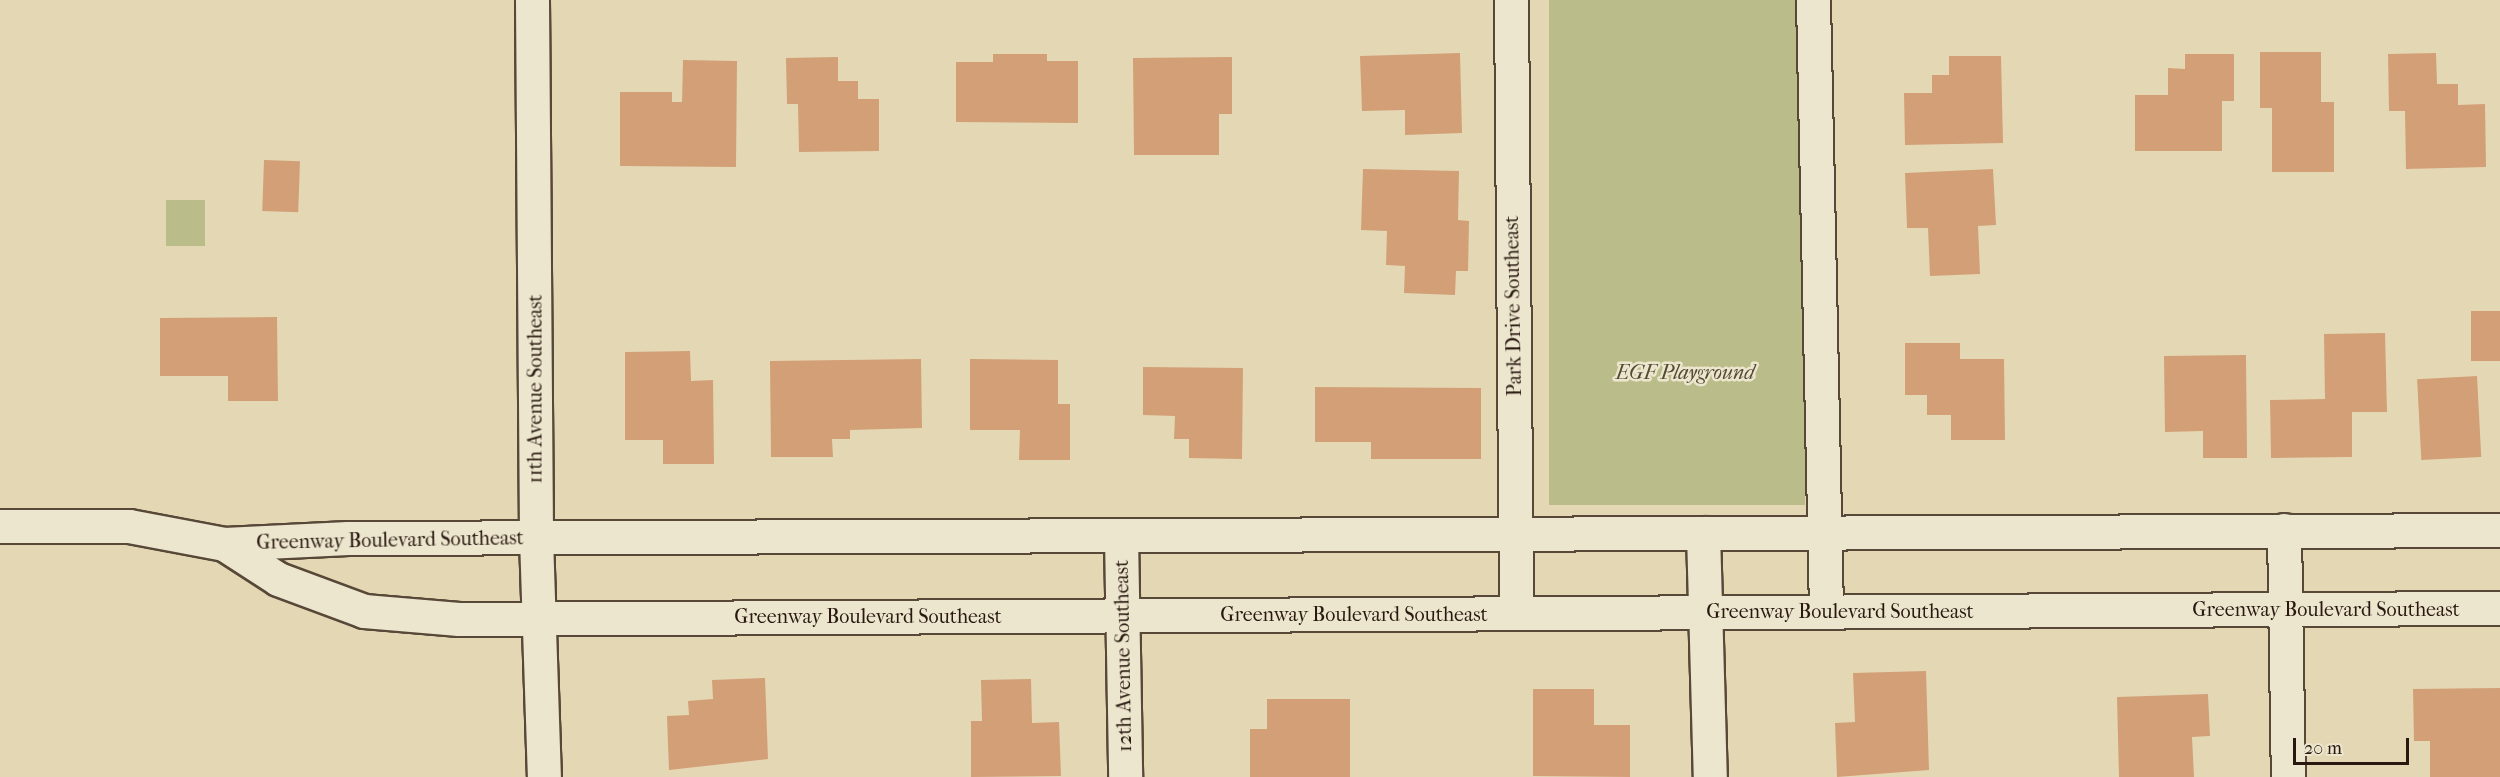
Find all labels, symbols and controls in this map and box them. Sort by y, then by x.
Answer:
street label: Park Drive Southeast [1499,215,1527,397]
street label: 11th Avenue Southeast [523,294,547,484]
park label: EGF Playground [1616,360,1754,384]
street label: Greenway Boulevard Southeast [256,526,524,554]
street label: 12th Avenue Southeast [1109,560,1137,752]
street label: Greenway Boulevard Southeast [2192,597,2460,621]
street label: Greenway Boulevard Southeast [1706,599,1974,623]
street label: Greenway Boulevard Southeast [1220,602,1488,626]
street label: Greenway Boulevard Southeast [734,604,1002,628]
scale bar [2296,726,2412,764]
text: 20 m [2304,738,2342,759]

